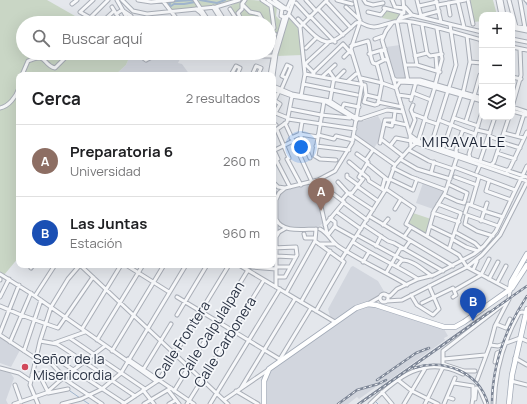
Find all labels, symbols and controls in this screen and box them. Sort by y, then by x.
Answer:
map controls [479,12,515,120]
button: + [479,12,515,48]
search box [16,16,276,60]
icon: search [30,27,52,49]
text: Buscar aquí [62,28,143,49]
button: − [479,48,515,84]
button: layers [479,84,515,120]
text: Cerca [32,87,81,110]
text: 2 resultados [186,89,260,107]
district label: MIRAVALLE [422,131,506,152]
your location [291,137,311,157]
text: Preparatoria 6 [70,141,173,162]
text: A [41,152,49,170]
text: 260 m [223,152,260,170]
text: Universidad [70,162,141,180]
pin: A [308,178,334,211]
text: Las Juntas [70,213,147,234]
text: B [41,224,49,242]
text: 960 m [222,224,260,242]
text: Estación [70,234,122,252]
street label: Calle Calpulalpan [173,277,248,382]
pin: B [460,288,486,321]
street label: Calle Carbonera [189,293,260,391]
street label: Calle Frontera [149,297,214,383]
place label: Señor de la Misericordia [33,349,112,384]
marker: Señor de la Misericordia [20,362,30,372]

